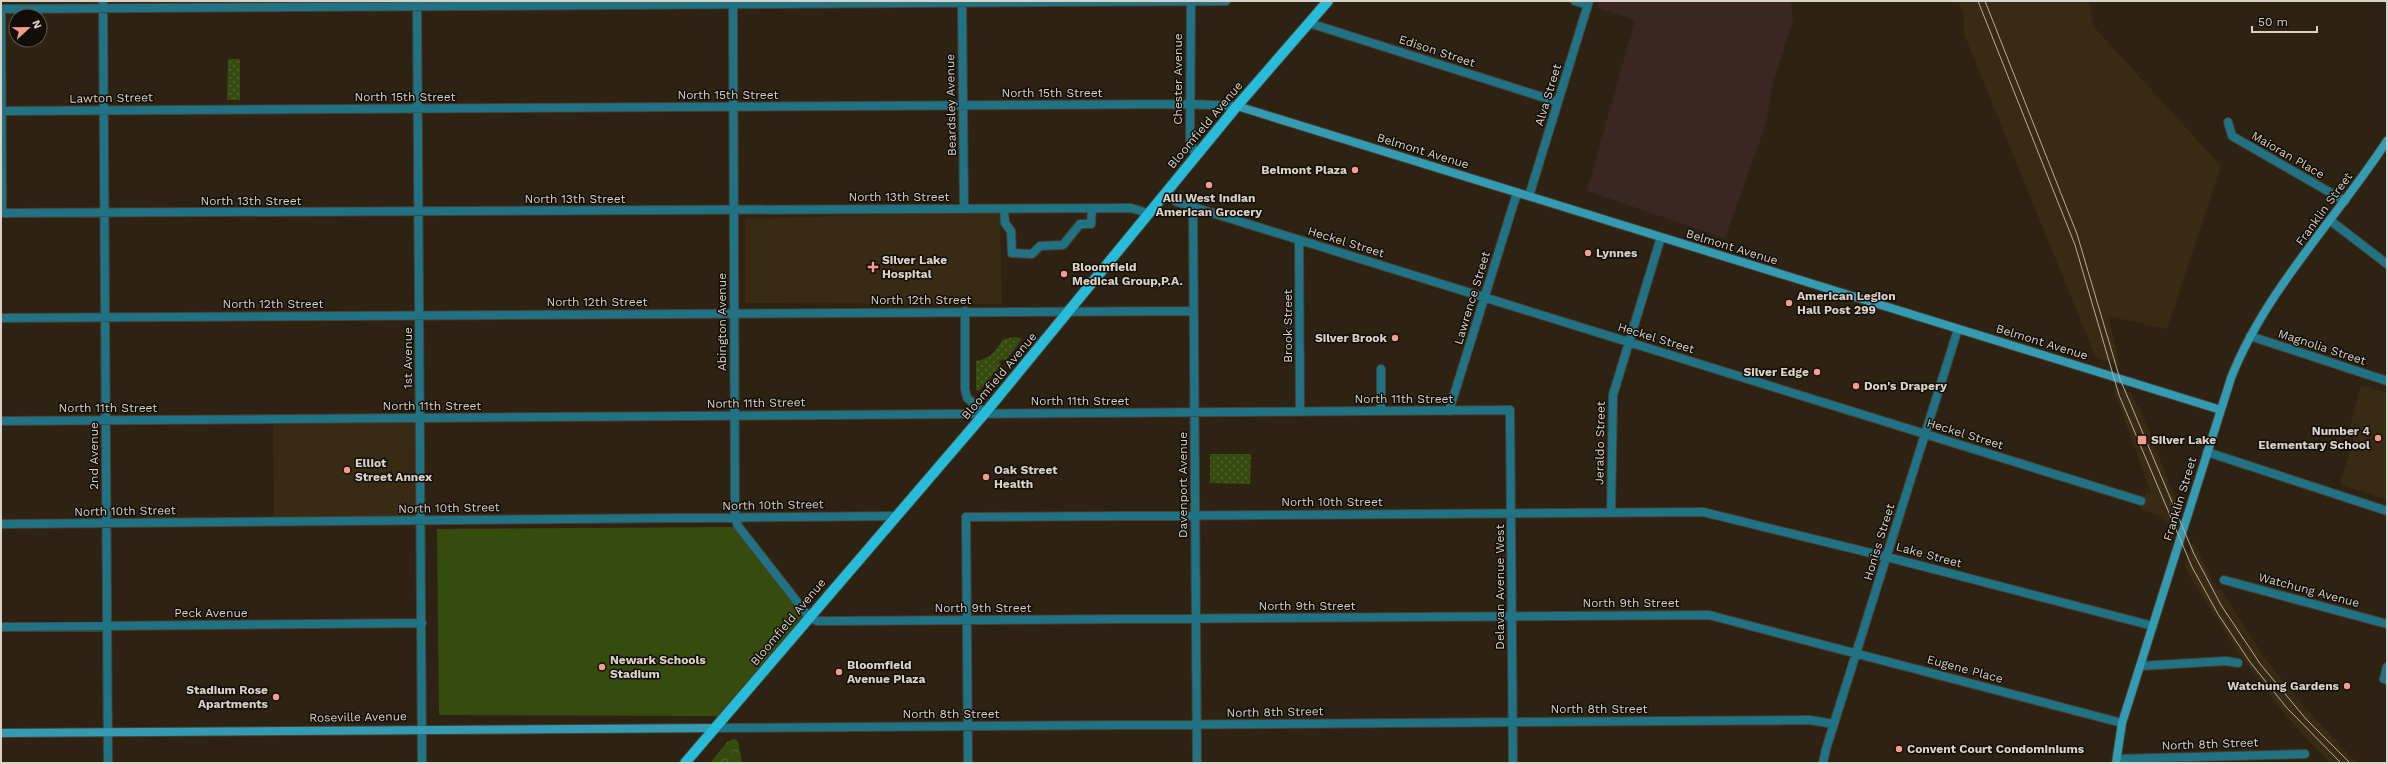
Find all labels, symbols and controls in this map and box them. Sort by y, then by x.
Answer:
north arrow [8,8,48,48]
scale bar [2252,8,2317,34]
text: 50 m [2258,15,2288,29]
text: N [29,18,44,31]
street label: Edison Street [1397,32,1477,70]
street label: Chester Avenue [1171,33,1185,125]
street label: Beardsley Avenue [943,54,959,156]
street label: Alva Street [1532,62,1564,128]
street label: Bloomfield Avenue [1164,79,1246,171]
street label: North 15th Street [1001,86,1103,100]
street label: North 15th Street [677,88,779,102]
street label: Lawton Street [69,90,153,106]
street label: North 15th Street [354,90,456,104]
street label: Maioran Place [2249,128,2327,182]
street label: Belmont Avenue [1375,130,1471,172]
place label: Belmont Plaza [1261,163,1347,177]
marker: Belmont Plaza [1350,165,1360,175]
street label: Franklin Street [2293,170,2355,248]
marker: Alli West Indian American Grocery [1204,180,1214,190]
street label: North 13th Street [848,190,950,204]
place label: Alli West Indian American Grocery [1156,191,1262,219]
street label: North 13th Street [524,192,626,206]
street label: North 13th Street [200,194,302,208]
street label: Heckel Street [1306,224,1386,260]
street label: Belmont Avenue [1684,226,1780,268]
place label: Lynnes [1596,246,1638,260]
marker: Lynnes [1583,248,1593,258]
street label: Lawrence Street [1451,250,1493,346]
place label: Silver Lake Hospital [882,253,947,281]
place label: Bloomfield Medical Group,P.A. [1072,260,1183,288]
marker: Silver Lake Hospital [867,261,879,273]
marker: Bloomfield Medical Group,P.A. [1059,269,1069,279]
street label: Abington Avenue [715,273,729,371]
street label: Brook Street [1281,289,1295,363]
place label: American Legion Hall Post 299 [1797,289,1896,317]
street label: North 12th Street [870,293,972,307]
street label: North 12th Street [546,295,648,309]
street label: North 12th Street [222,297,324,311]
marker: American Legion Hall Post 299 [1784,298,1794,308]
street label: Heckel Street [1616,320,1696,356]
street label: Belmont Avenue [1994,321,2090,363]
street label: Magnolia Street [2276,326,2368,368]
street label: 1st Avenue [401,327,415,389]
street label: Bloomfield Avenue [958,330,1040,422]
place label: Silver Brook [1315,331,1388,345]
marker: Silver Brook [1390,333,1400,343]
place label: Silver Edge [1743,365,1809,379]
marker: Silver Edge [1812,367,1822,377]
place label: Don's Drapery [1864,379,1947,393]
marker: Don's Drapery [1851,381,1861,391]
street label: North 11th Street [1355,392,1453,406]
street label: North 11th Street [1031,394,1129,408]
street label: North 11th Street [706,395,806,411]
street label: North 11th Street [383,399,481,413]
street label: North 11th Street [59,401,157,415]
street label: Jeraldo Street [1592,401,1608,485]
street label: Heckel Street [1925,416,2005,452]
street label: 2nd Avenue [87,422,101,490]
place label: Number 4 Elementary School [2258,424,2370,452]
street label: Davenport Avenue [1176,432,1190,538]
place label: Silver Lake [2151,433,2216,447]
marker: Number 4 Elementary School [2373,433,2383,443]
marker: Silver Lake [2136,434,2148,446]
street label: Franklin Street [2161,455,2199,543]
place label: Elliot Street Annex [355,456,432,484]
place label: Oak Street Health [994,463,1058,491]
marker: Elliot Street Annex [342,465,352,475]
marker: Oak Street Health [981,472,991,482]
street label: North 10th Street [1281,495,1383,509]
street label: North 10th Street [722,497,824,513]
street label: North 10th Street [398,500,500,516]
street label: Honiss Street [1861,502,1897,582]
street label: North 10th Street [74,503,176,519]
street label: Delavan Avenue West [1493,524,1507,650]
street label: Lake Street [1894,539,1964,571]
street label: Watchung Avenue [2257,570,2361,610]
street label: Bloomfield Avenue [747,576,829,668]
street label: North 9th Street [1582,596,1680,610]
street label: North 9th Street [1258,599,1356,613]
street label: North 9th Street [934,601,1032,615]
street label: Peck Avenue [174,606,248,620]
street label: Eugene Place [1925,652,2005,686]
place label: Newark Schools Stadium [610,653,706,681]
place label: Bloomfield Avenue Plaza [847,658,926,686]
marker: Newark Schools Stadium [597,662,607,672]
marker: Bloomfield Avenue Plaza [834,667,844,677]
place label: Watchung Gardens [2227,679,2340,693]
marker: Watchung Gardens [2342,681,2352,691]
place label: Stadium Rose Apartments [186,683,269,711]
marker: Stadium Rose Apartments [271,692,281,702]
street label: North 8th Street [1550,702,1648,716]
street label: North 8th Street [1226,704,1324,720]
street label: North 8th Street [902,707,1000,721]
street label: Roseville Avenue [309,709,407,725]
street label: North 8th Street [2161,735,2259,753]
place label: Convent Court Condominiums [1907,742,2085,756]
marker: Convent Court Condominiums [1894,744,1904,754]

